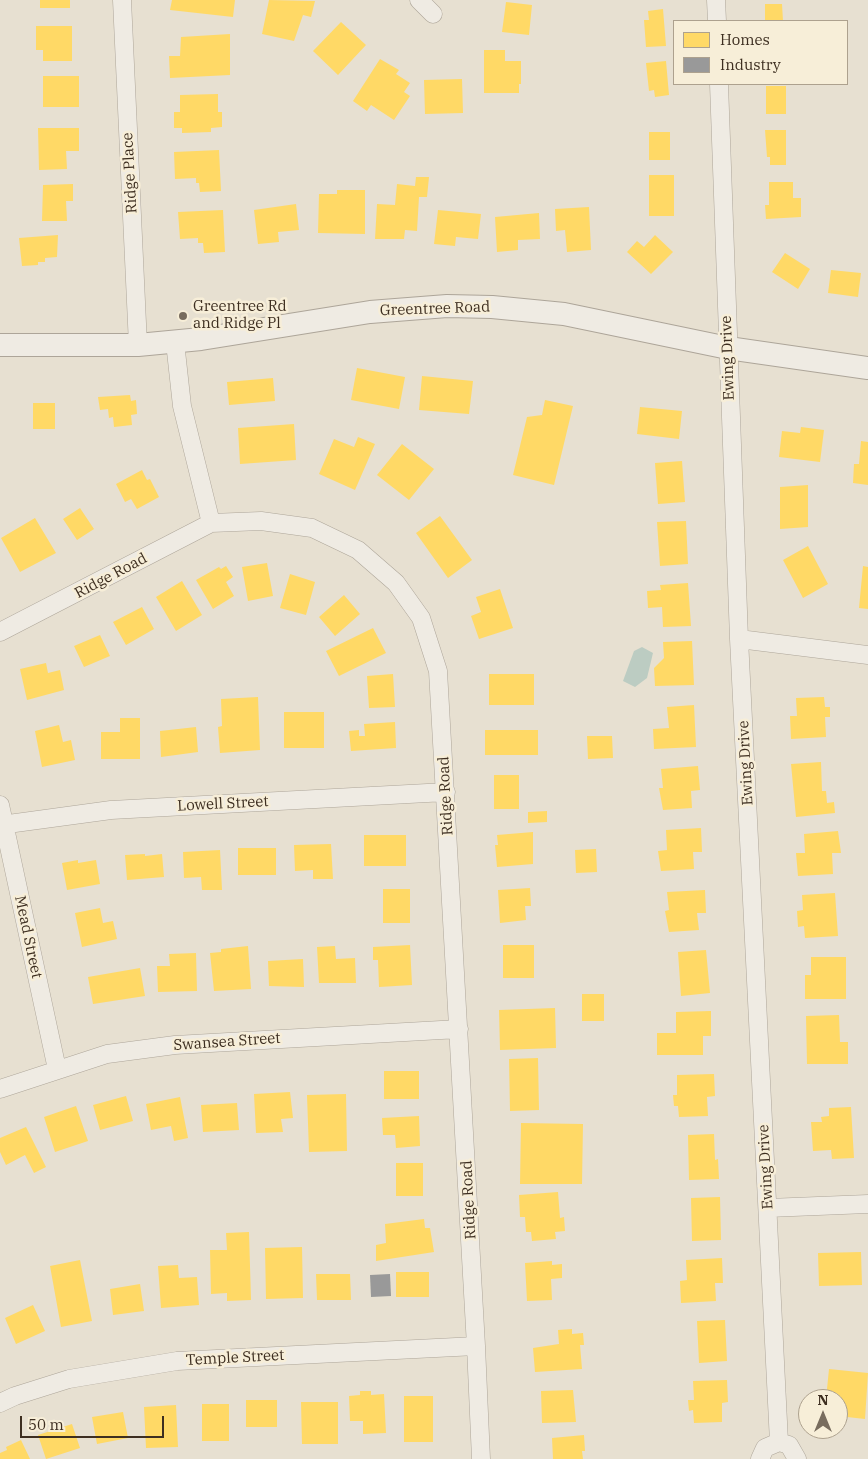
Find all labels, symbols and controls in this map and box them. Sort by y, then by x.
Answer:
legend [673,20,848,85]
text: Homes [720,30,770,49]
text: Industry [720,55,781,74]
street label: Ridge Place [119,132,141,214]
place label: Greentree Rd and Ridge Pl [193,298,287,333]
street label: Greentree Road [380,298,490,320]
marker: Greentree Rd and Ridge Pl [177,310,189,322]
street label: Ewing Drive [718,315,738,401]
street label: Ridge Road [72,549,150,603]
street label: Ewing Drive [735,720,757,806]
street label: Ridge Road [435,756,457,836]
street label: Lowell Street [177,793,269,815]
street label: Mead Street [10,894,46,980]
street label: Swansea Street [173,1029,281,1055]
street label: Ewing Drive [755,1124,777,1210]
street label: Ridge Road [458,1160,480,1240]
street label: Temple Street [185,1346,285,1370]
north arrow [798,1389,848,1439]
text: N [817,1391,829,1409]
scale bar [22,1406,166,1438]
text: 50 m [28,1415,64,1434]

